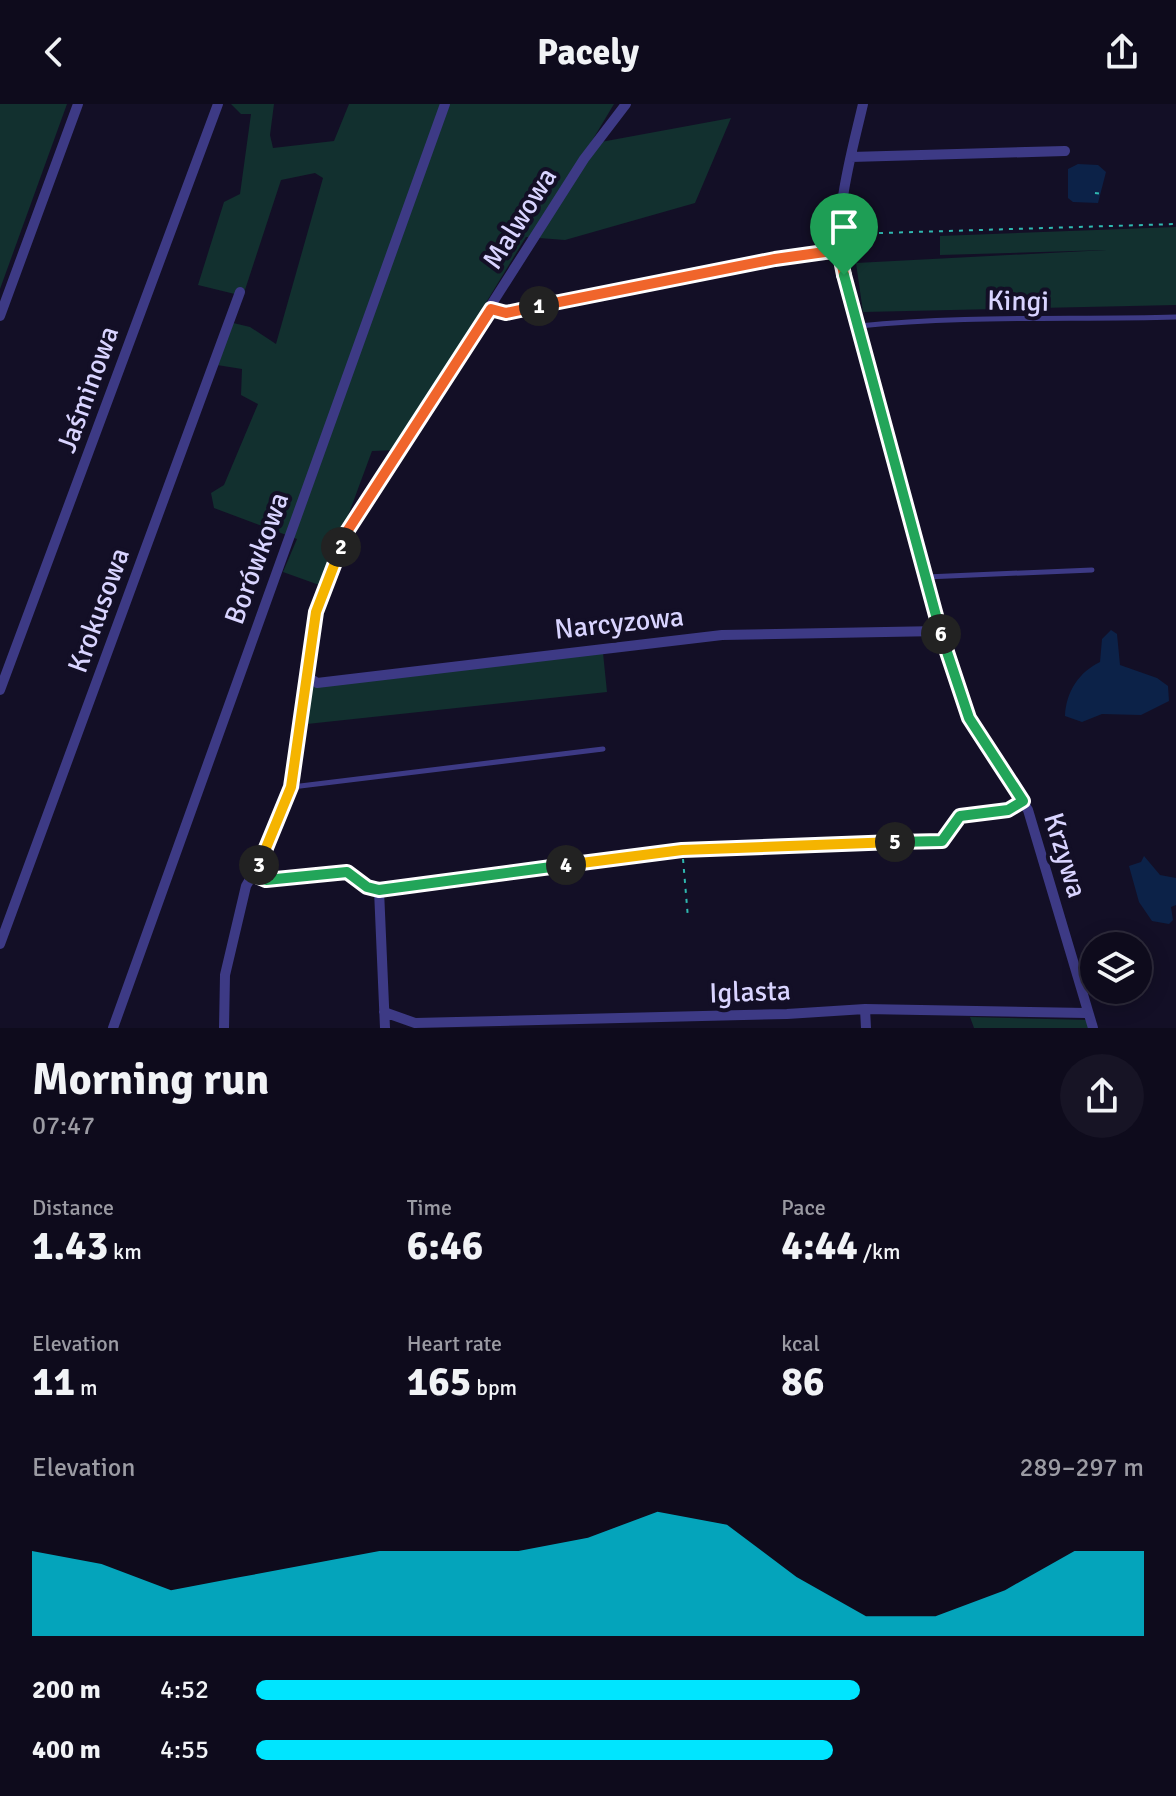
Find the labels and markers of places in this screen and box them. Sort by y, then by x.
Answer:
pin [810,193,878,275]
pin: 1 [519,286,559,326]
pin: 2 [321,527,361,567]
pin: 6 [921,614,961,654]
pin: 5 [875,822,915,862]
pin: 3 [239,845,279,885]
pin: 4 [546,845,586,885]

